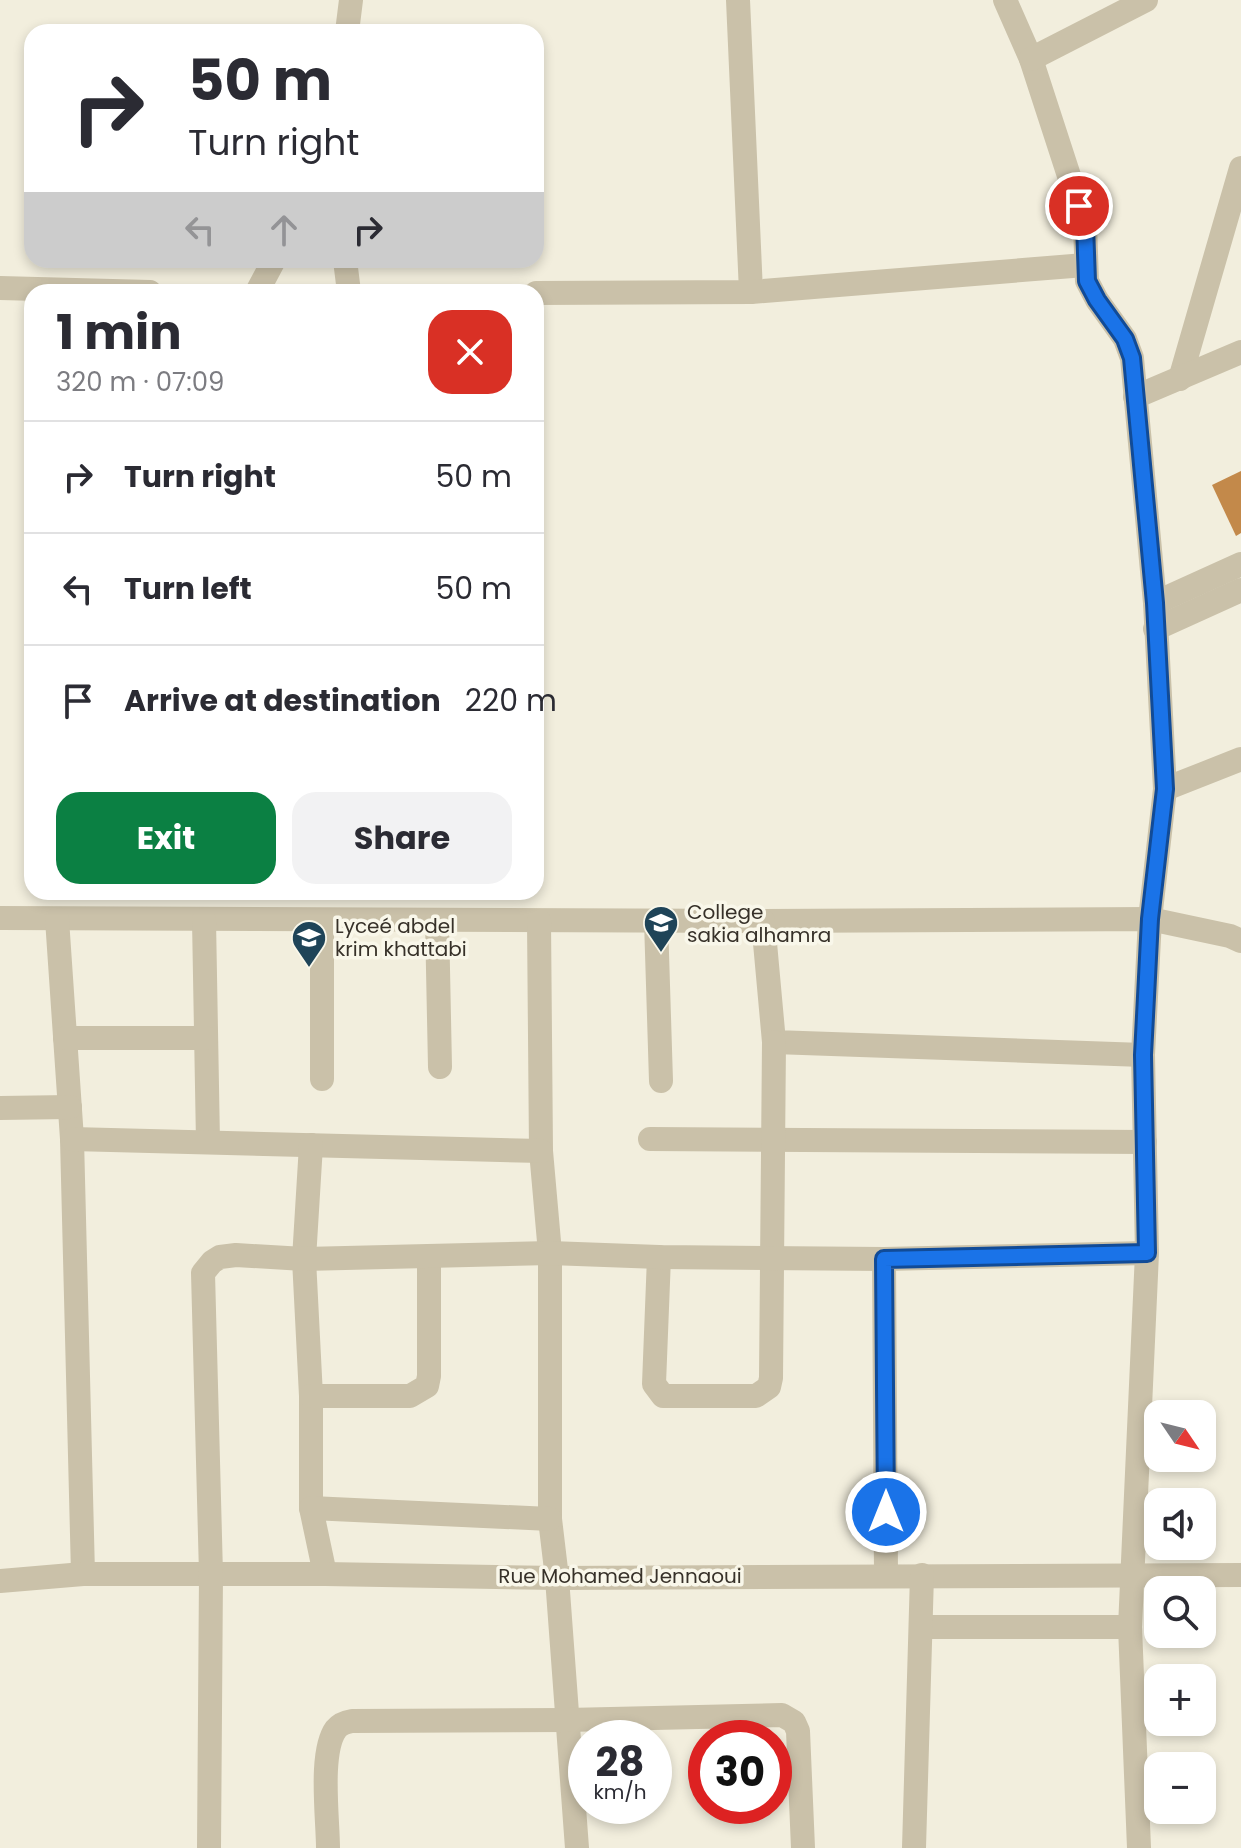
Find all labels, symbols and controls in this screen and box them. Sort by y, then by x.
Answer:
text: 50 m [188,41,332,120]
icon: right [56,56,160,160]
text: Turn right [188,117,359,168]
pin [1045,172,1113,240]
icon: arrive [1057,184,1101,228]
icon: left [178,208,222,252]
icon: ahead [262,208,306,252]
icon: right [346,208,390,252]
text: 1 min [56,299,182,366]
button: close [428,310,512,394]
text: 320 m · 07:09 [56,364,224,400]
icon: right [56,455,100,499]
text: Turn right [124,455,276,498]
text: 50 m [435,455,512,498]
icon: left [56,567,100,611]
text: Turn left [124,567,252,610]
text: 50 m [435,567,512,610]
icon: arrive [56,679,100,723]
text: Arrive at destination [124,679,441,722]
text: 220 m [465,679,557,722]
button: Exit [56,792,276,884]
button: Share [292,792,512,884]
place label: College sakia alhamra [687,898,831,949]
school or university icon: College sakia alhamra [642,904,680,954]
place label: Lyceé abdel krim khattabi [335,912,467,963]
school or university icon: Lyceé abdel krim khattabi [290,919,328,969]
north arrow [1144,1400,1216,1472]
map controls [1144,1400,1216,1824]
position arrow [844,1470,928,1554]
button: sound [1144,1488,1216,1560]
street label: Rue Mohamed Jennaoui [498,1562,742,1590]
button: search [1144,1576,1216,1648]
button: + [1144,1664,1216,1736]
speed limit sign: 30 [688,1720,792,1824]
text: 28 [596,1734,644,1790]
button: − [1144,1752,1216,1824]
text: km/h [593,1778,647,1806]

